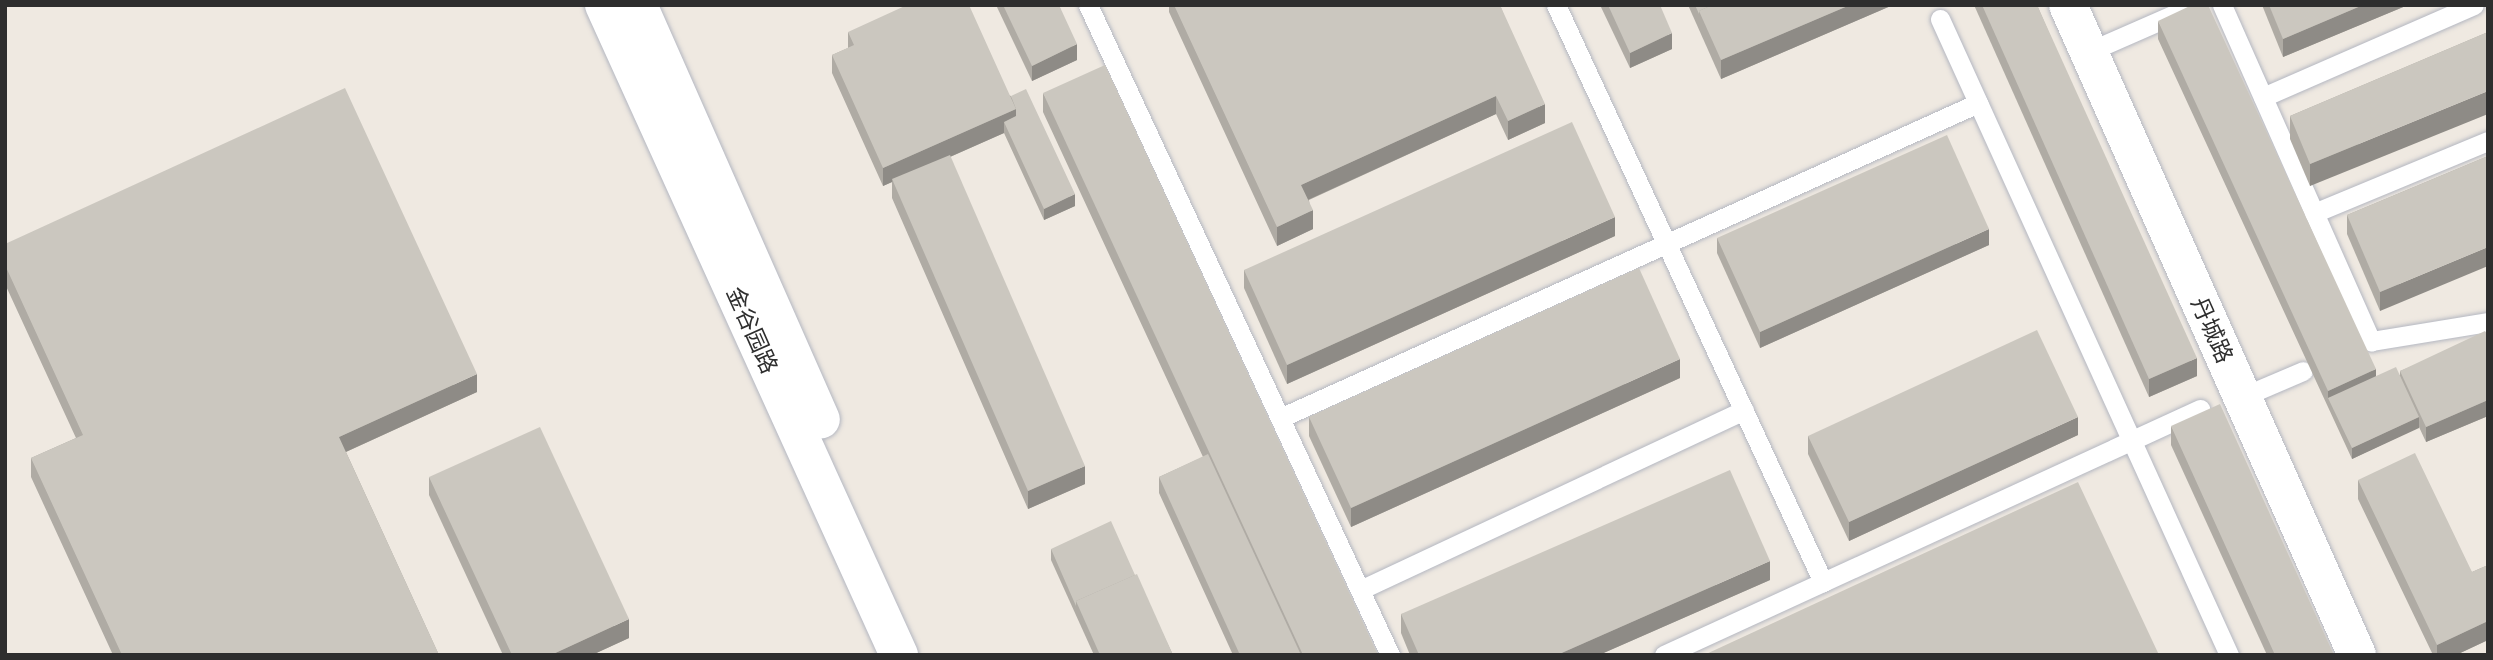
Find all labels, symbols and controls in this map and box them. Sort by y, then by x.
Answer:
street label: 金谷园路 [721,282,783,378]
street label: 丹城路 [2185,293,2239,367]

